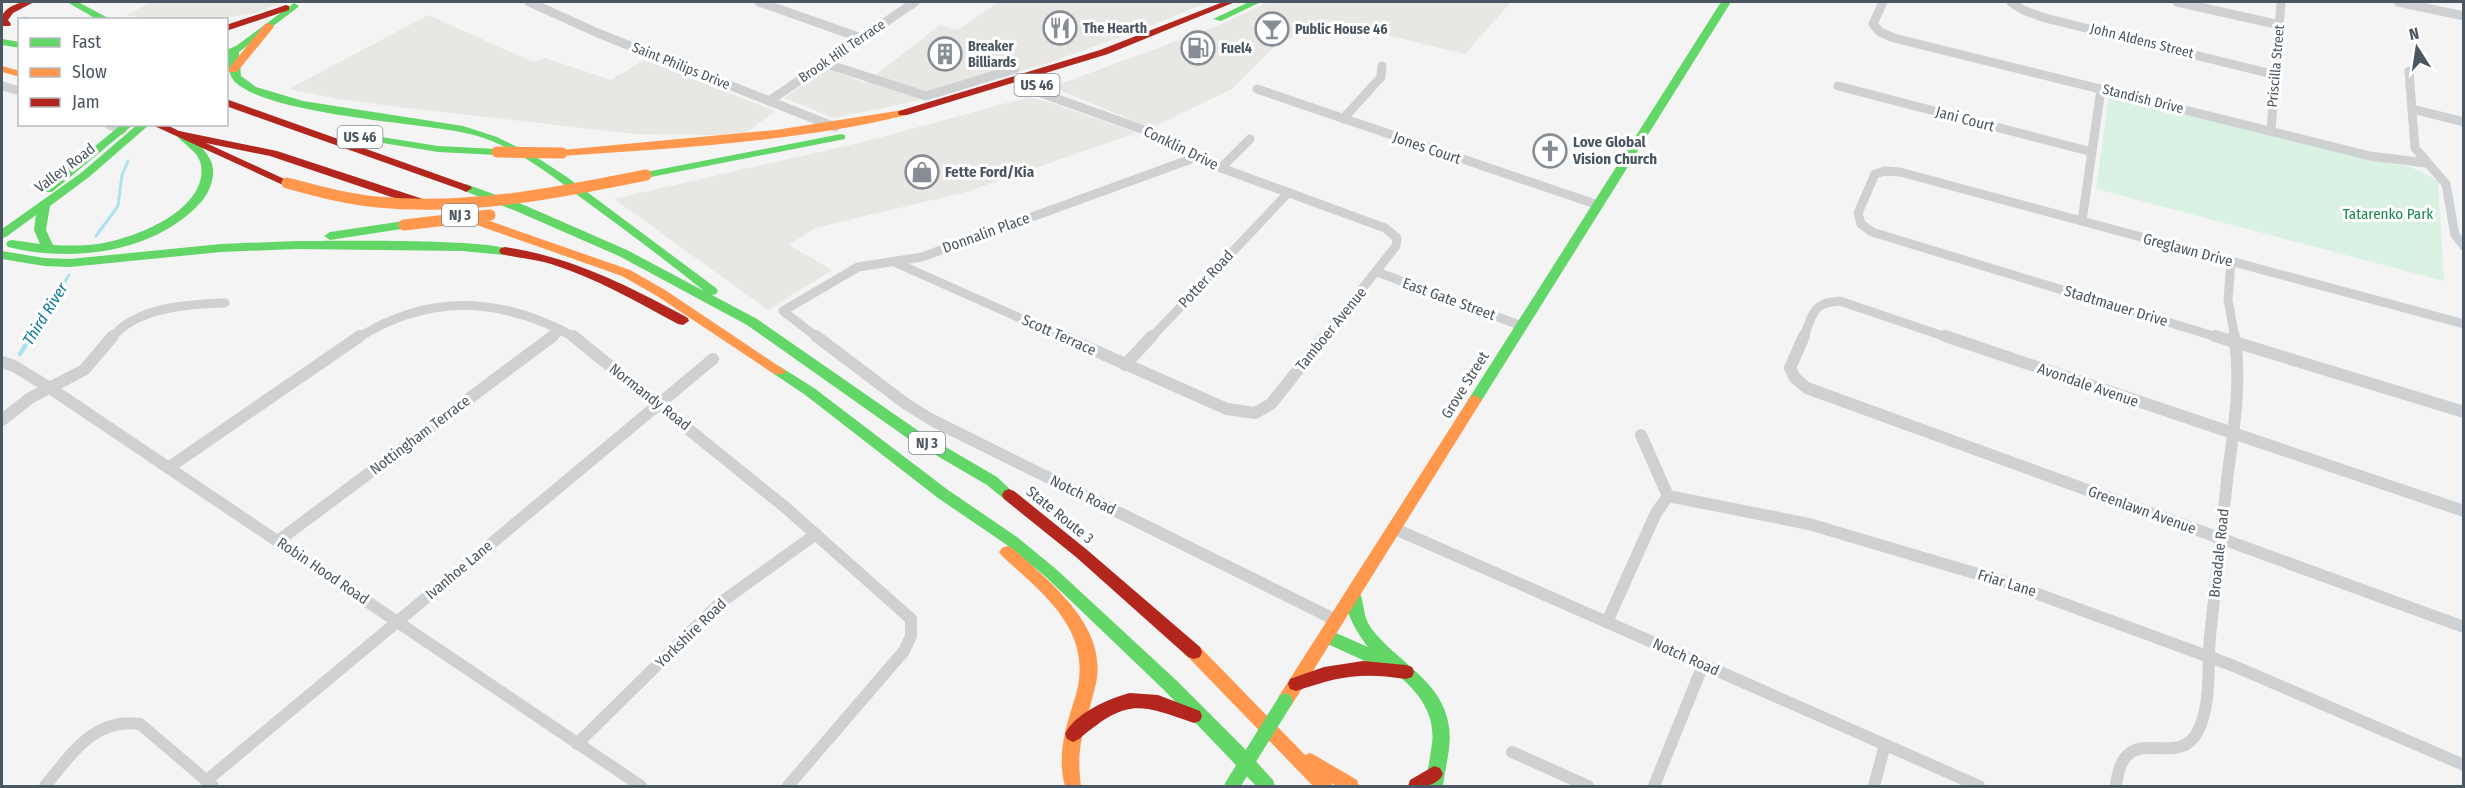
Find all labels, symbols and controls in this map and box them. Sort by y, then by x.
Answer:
restaurant icon: The Hearth [1042,10,1078,46]
bar icon: Public House 46 [1254,11,1290,47]
street label: Brook Hill Terrace [795,16,889,86]
legend [18,18,228,126]
north arrow [2387,18,2447,78]
place label: The Hearth [1083,20,1147,37]
street label: John Aldens Street [2089,20,2196,62]
place label: Public House 46 [1295,21,1387,38]
street label: Priscilla Street [2264,24,2288,108]
text: N [2407,24,2421,44]
fuel station icon: Fuel4 [1180,30,1216,66]
text: Fast [72,31,101,53]
building icon: Breaker Billiards [927,36,963,72]
place label: Breaker Billiards [968,38,1016,71]
street label: Saint Philips Drive [630,39,733,93]
place label: Fuel4 [1221,40,1252,57]
text: Slow [72,61,107,83]
road number: US 46 [1014,74,1060,96]
street label: Standish Drive [2101,81,2185,117]
text: Jam [72,91,100,113]
street label: Jani Court [1934,103,1996,135]
street label: Conklin Drive [1141,122,1221,174]
road number: US 46 [338,126,382,148]
street label: Jones Court [1391,128,1463,168]
church icon: Love Global Vision Church [1532,133,1568,169]
place label: Love Global Vision Church [1572,133,1657,168]
street label: Valley Road [31,140,99,196]
shop icon: Fette Ford/Kia [904,154,940,190]
place label: Fette Ford/Kia [945,163,1035,181]
road number: NJ 3 [442,204,478,226]
park label: Tatarenko Park [2343,205,2433,223]
street label: Donnalin Place [940,209,1032,257]
street label: Greglawn Drive [2141,229,2235,271]
street label: Potter Road [1175,246,1237,312]
street label: East Gate Street [1400,274,1498,324]
water label: Third River [18,279,72,349]
street label: Stadtmauer Drive [2062,282,2170,330]
street label: Tamboer Avenue [1292,284,1370,374]
street label: Scott Terrace [1019,311,1099,359]
street label: Grove Street [1437,348,1493,422]
street label: Avondale Avenue [2035,359,2141,411]
street label: Normandy Road [606,360,694,434]
street label: Nottingham Terrace [367,392,473,478]
road number: NJ 3 [909,432,945,454]
street label: Notch Road [1047,471,1119,519]
street label: State Route 3 [1023,482,1097,548]
street label: Greenlawn Avenue [2086,482,2198,538]
street label: Broadale Road [2205,508,2233,598]
street label: Robin Hood Road [274,534,372,608]
street label: Ivanhoe Lane [422,537,496,603]
street label: Friar Lane [1975,566,2039,600]
street label: Yorkshire Road [652,595,730,671]
street label: Notch Road [1650,634,1722,680]

